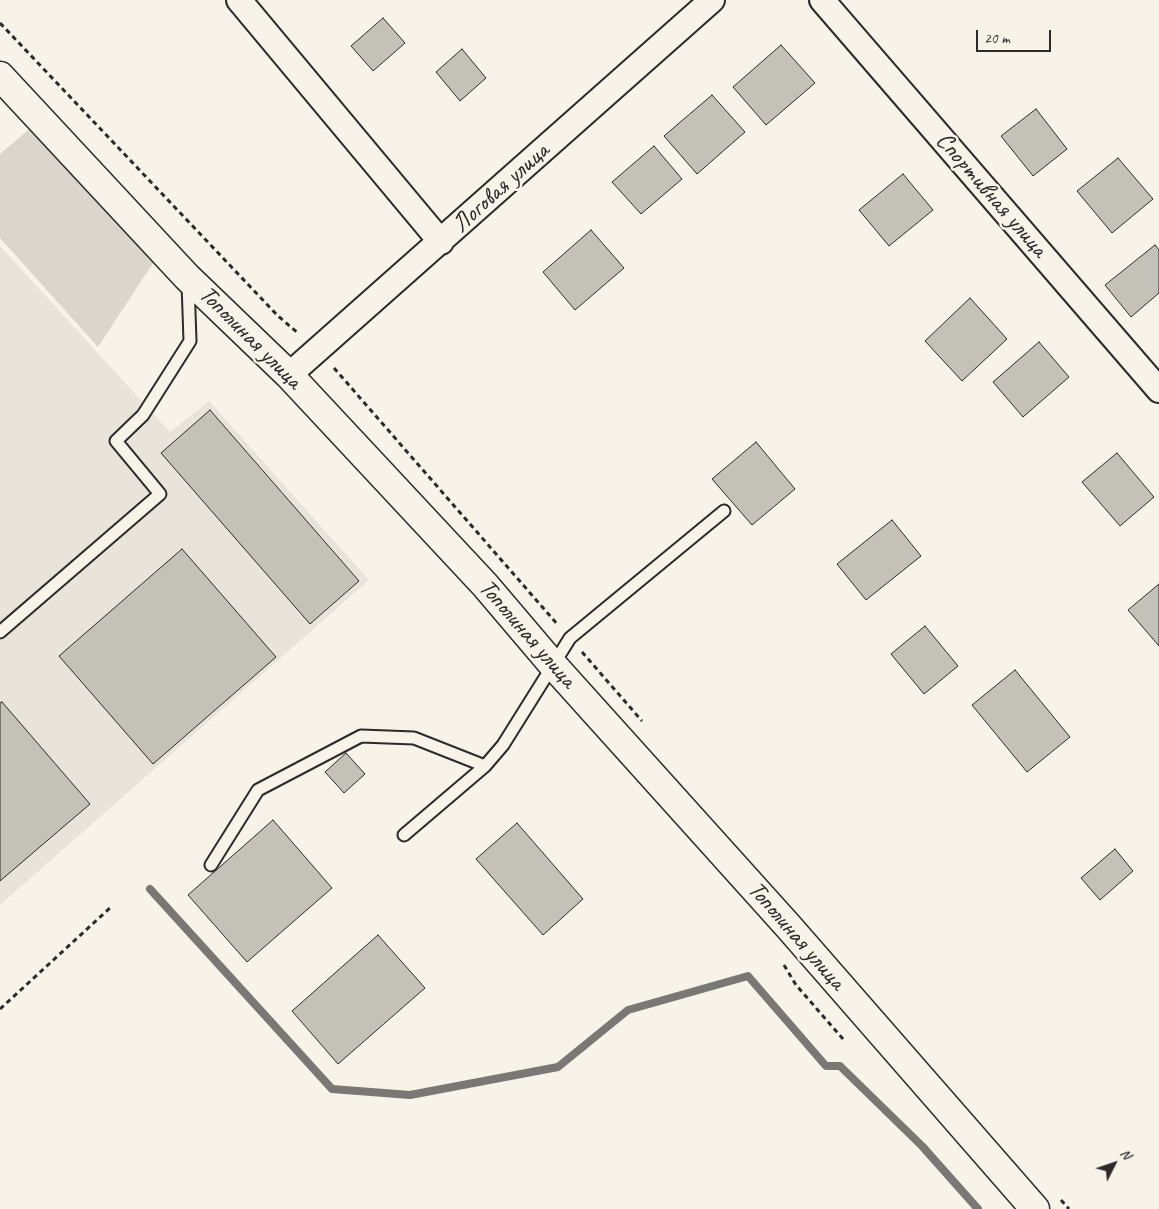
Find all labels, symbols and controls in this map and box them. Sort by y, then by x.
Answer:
scale bar [979,20,1054,52]
text: 20 m [984,29,1010,48]
street label: Спортивная улица [928,126,1054,264]
street label: Логовая улица [446,137,556,239]
street label: Тополиная улица [192,280,308,396]
street label: Тополиная улица [472,573,582,695]
street label: Тополиная улица [741,875,851,997]
north arrow [1089,1139,1139,1189]
text: N [1116,1145,1135,1163]

